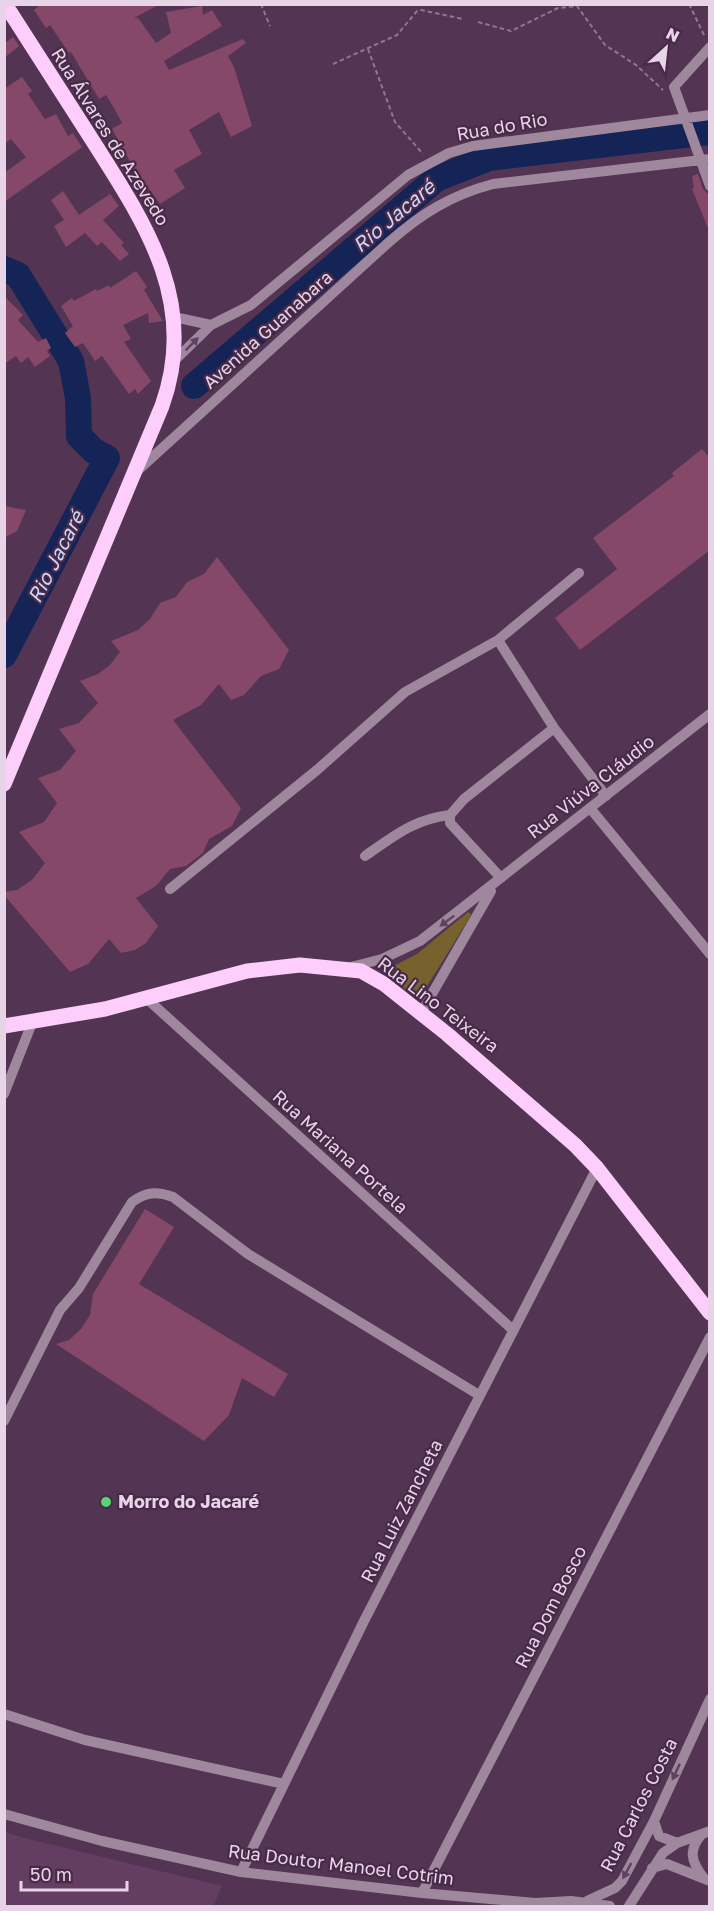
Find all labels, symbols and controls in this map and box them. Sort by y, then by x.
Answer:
north arrow [636,18,696,78]
text: N [663,23,683,46]
street label: Rua Álvares de Azevedo [47,44,175,229]
street label: Rua do Rio [455,107,549,145]
water label: Rio Jacaré [347,172,441,256]
street label: Avenida Guanabara [198,266,336,393]
one-way arrow [184,337,198,351]
water label: Rio Jacaré [22,505,90,606]
street label: Rua Viúva Cláudio [522,730,658,843]
one-way arrow [439,914,455,927]
street label: Rua Lino Teixeira [374,952,503,1057]
street label: Rua Mariana Portela [269,1085,413,1218]
street label: Rua Luiz Zancheta [356,1435,447,1586]
place label: Morro do Jacaré [118,1490,259,1512]
marker: Morro do Jacaré [99,1495,113,1509]
street label: Rua Dom Bosco [510,1542,590,1671]
street label: Rua Carlos Costa [595,1734,681,1875]
one-way arrow [672,1763,681,1780]
street label: Rua Doutor Manoel Cotrim [227,1839,455,1889]
scale bar [21,1854,128,1892]
one-way arrow [623,1862,633,1880]
text: 50 m [30,1863,72,1885]

